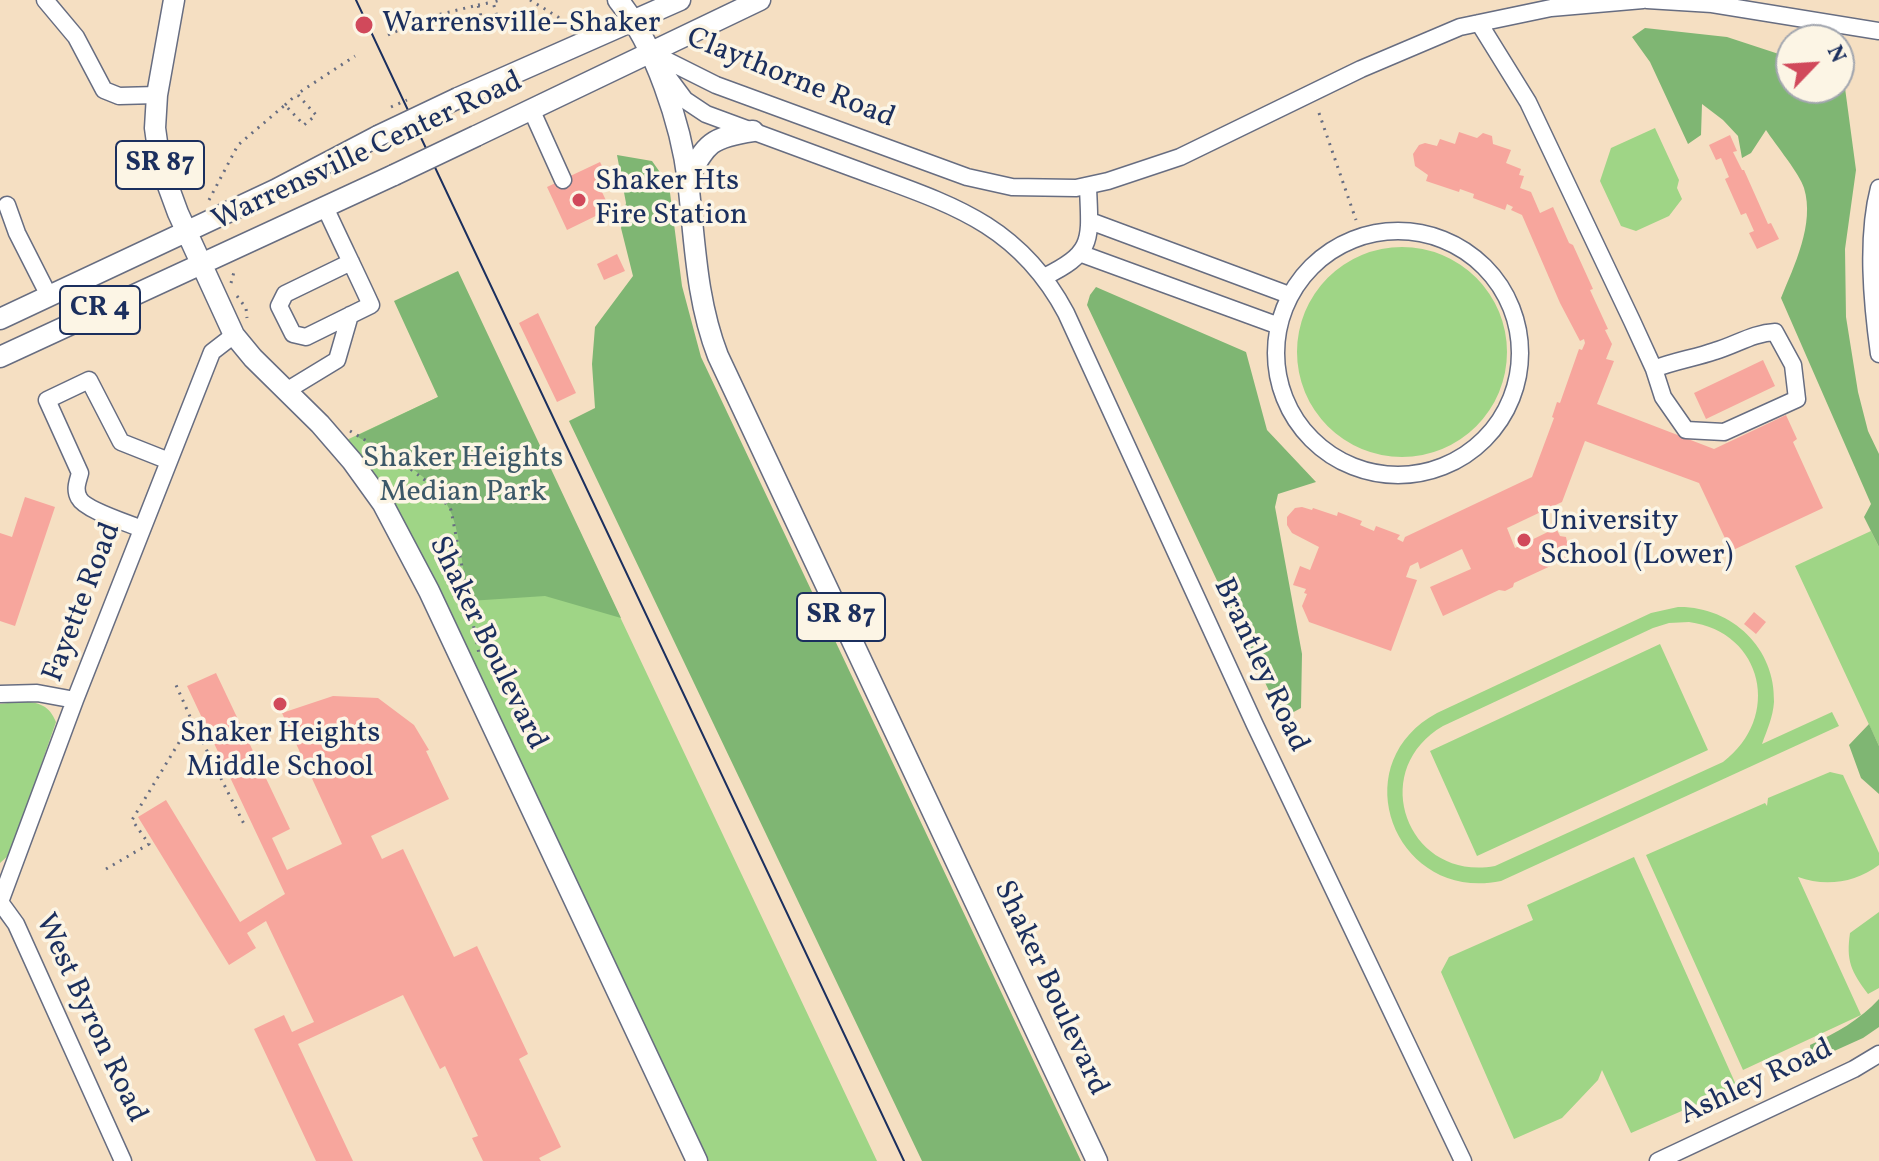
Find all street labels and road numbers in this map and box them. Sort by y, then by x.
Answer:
street label: Claythorne Road [681,22,899,138]
street label: Warrensville Center Road [207,65,529,241]
road number: SR 87 [116,141,204,189]
road number: CR 4 [60,286,140,334]
street label: Fayette Road [37,518,131,688]
street label: Shaker Boulevard [419,531,553,757]
street label: Brantley Road [1203,573,1315,759]
road number: SR 87 [797,593,885,641]
street label: Shaker Boulevard [983,876,1115,1102]
street label: West Byron Road [25,909,153,1129]
street label: Ashley Road [1675,1033,1839,1135]

